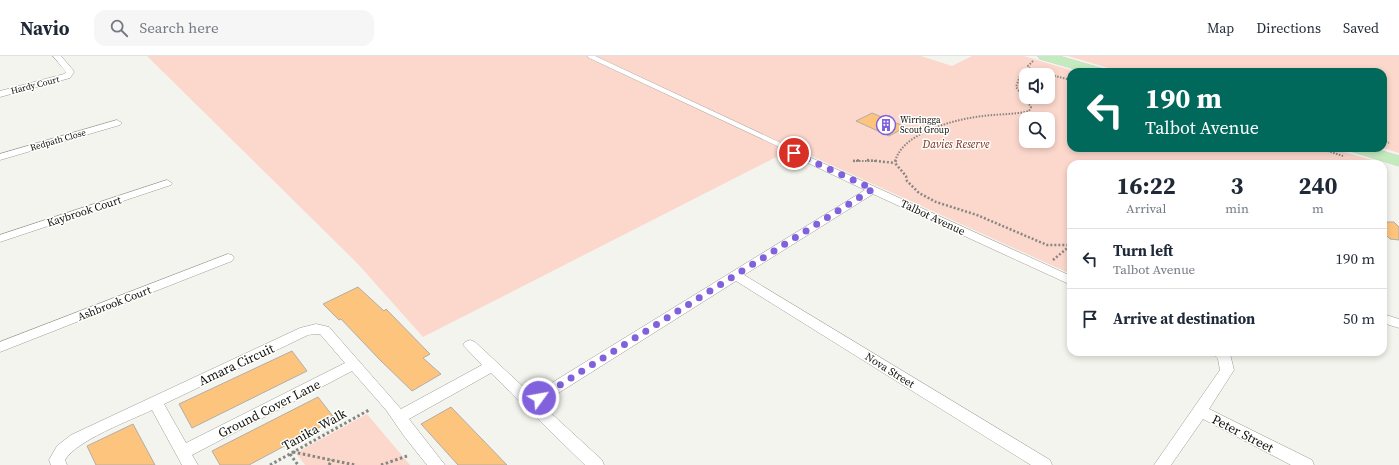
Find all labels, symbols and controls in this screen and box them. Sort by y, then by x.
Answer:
search box [94,10,374,46]
text: Navio [20,15,70,41]
icon: search [108,17,130,39]
text: Search here [140,17,219,38]
text: Map [1207,18,1234,38]
text: Directions [1256,18,1321,38]
text: Saved [1343,18,1379,38]
map controls [1019,68,1055,148]
button: sound [1019,68,1055,104]
street label: Hardy Court [9,73,61,97]
text: 190 m [1145,79,1222,117]
icon: left [1079,84,1131,136]
button: search [1019,112,1055,148]
building icon: Wirringga Scout Group [875,114,897,136]
place label: Wirringga Scout Group [900,114,949,136]
text: Talbot Avenue [1145,115,1259,140]
street label: Redpath Close [29,126,88,154]
pin [777,136,811,170]
park label: Davies Reserve [922,137,990,152]
icon: arrive [783,142,805,164]
text: 16:22 [1117,169,1176,202]
text: 3 [1231,169,1244,202]
text: 240 [1298,169,1337,202]
street label: Kaybrook Court [45,192,124,231]
street label: Talbot Avenue [898,196,968,239]
text: Arrival [1126,200,1166,217]
text: min [1225,200,1249,217]
text: m [1312,200,1324,217]
text: Turn left [1113,240,1173,261]
icon: left [1079,248,1101,270]
text: 190 m [1335,248,1375,269]
text: Talbot Avenue [1113,261,1195,278]
street label: Ashbrook Court [75,282,154,324]
icon: arrive [1079,308,1101,330]
text: Arrive at destination [1113,308,1255,329]
text: 50 m [1343,308,1375,329]
street label: Amara Circuit [196,339,277,389]
street label: Nova Street [862,349,918,392]
street label: Ground Cover Lane [215,375,324,442]
position arrow [518,377,560,419]
street label: Tanika Walk [279,404,350,454]
street label: Peter Street [1209,411,1277,457]

